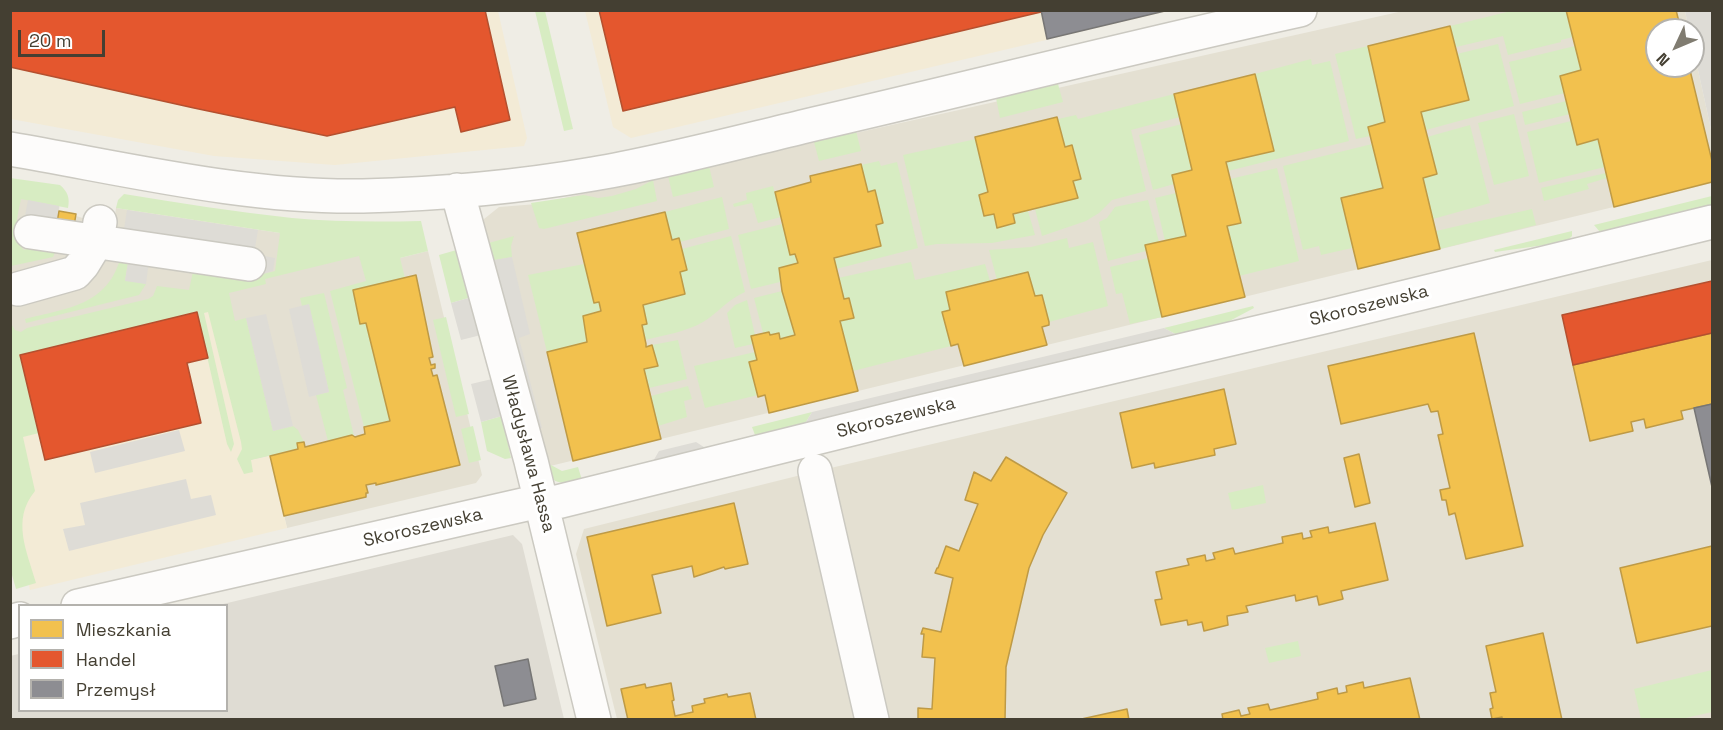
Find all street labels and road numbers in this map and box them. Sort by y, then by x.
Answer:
street label: Skoroszewska [1307,281,1431,331]
street label: Władysława Hassa [497,373,559,535]
street label: Skoroszewska [834,393,958,443]
street label: Skoroszewska [361,504,485,552]

